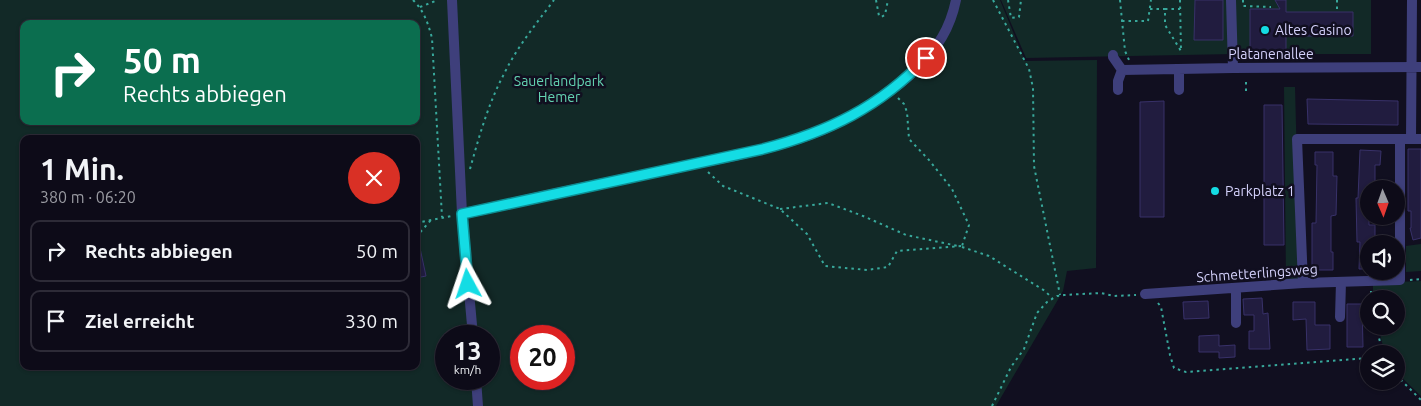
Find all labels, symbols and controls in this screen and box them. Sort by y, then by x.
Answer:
place label: Altes Casino [1275,22,1352,38]
marker: Altes Casino [1259,24,1271,36]
pin [905,37,947,79]
icon: right [40,40,105,105]
text: 50 m [123,40,201,80]
icon: arrive [912,44,940,72]
street label: Platanenallee [1228,46,1314,62]
park label: Sauerlandpark Hemer [514,73,604,105]
text: Rechts abbiegen [123,81,287,106]
text: 1 Min. [40,152,124,186]
button: close [348,152,400,204]
north arrow [1360,180,1405,225]
map controls [1360,180,1405,390]
place label: Parkplatz 1 [1225,183,1295,199]
marker: Parkplatz 1 [1209,185,1221,197]
text: 380 m · 06:20 [40,188,136,206]
button: sound [1360,235,1405,280]
icon: right [42,237,70,265]
text: Rechts abbiegen [85,240,233,262]
text: 50 m [356,240,398,262]
position arrow [441,257,493,309]
street label: Schmetterlingsweg [1196,261,1318,285]
button: search [1360,290,1405,335]
icon: arrive [42,307,70,335]
text: Ziel erreicht [85,310,194,332]
text: 330 m [345,310,398,332]
speed limit sign: 20 [510,325,575,390]
text: 13 [453,337,482,365]
button: layers [1360,345,1405,390]
text: km/h [454,363,481,376]

